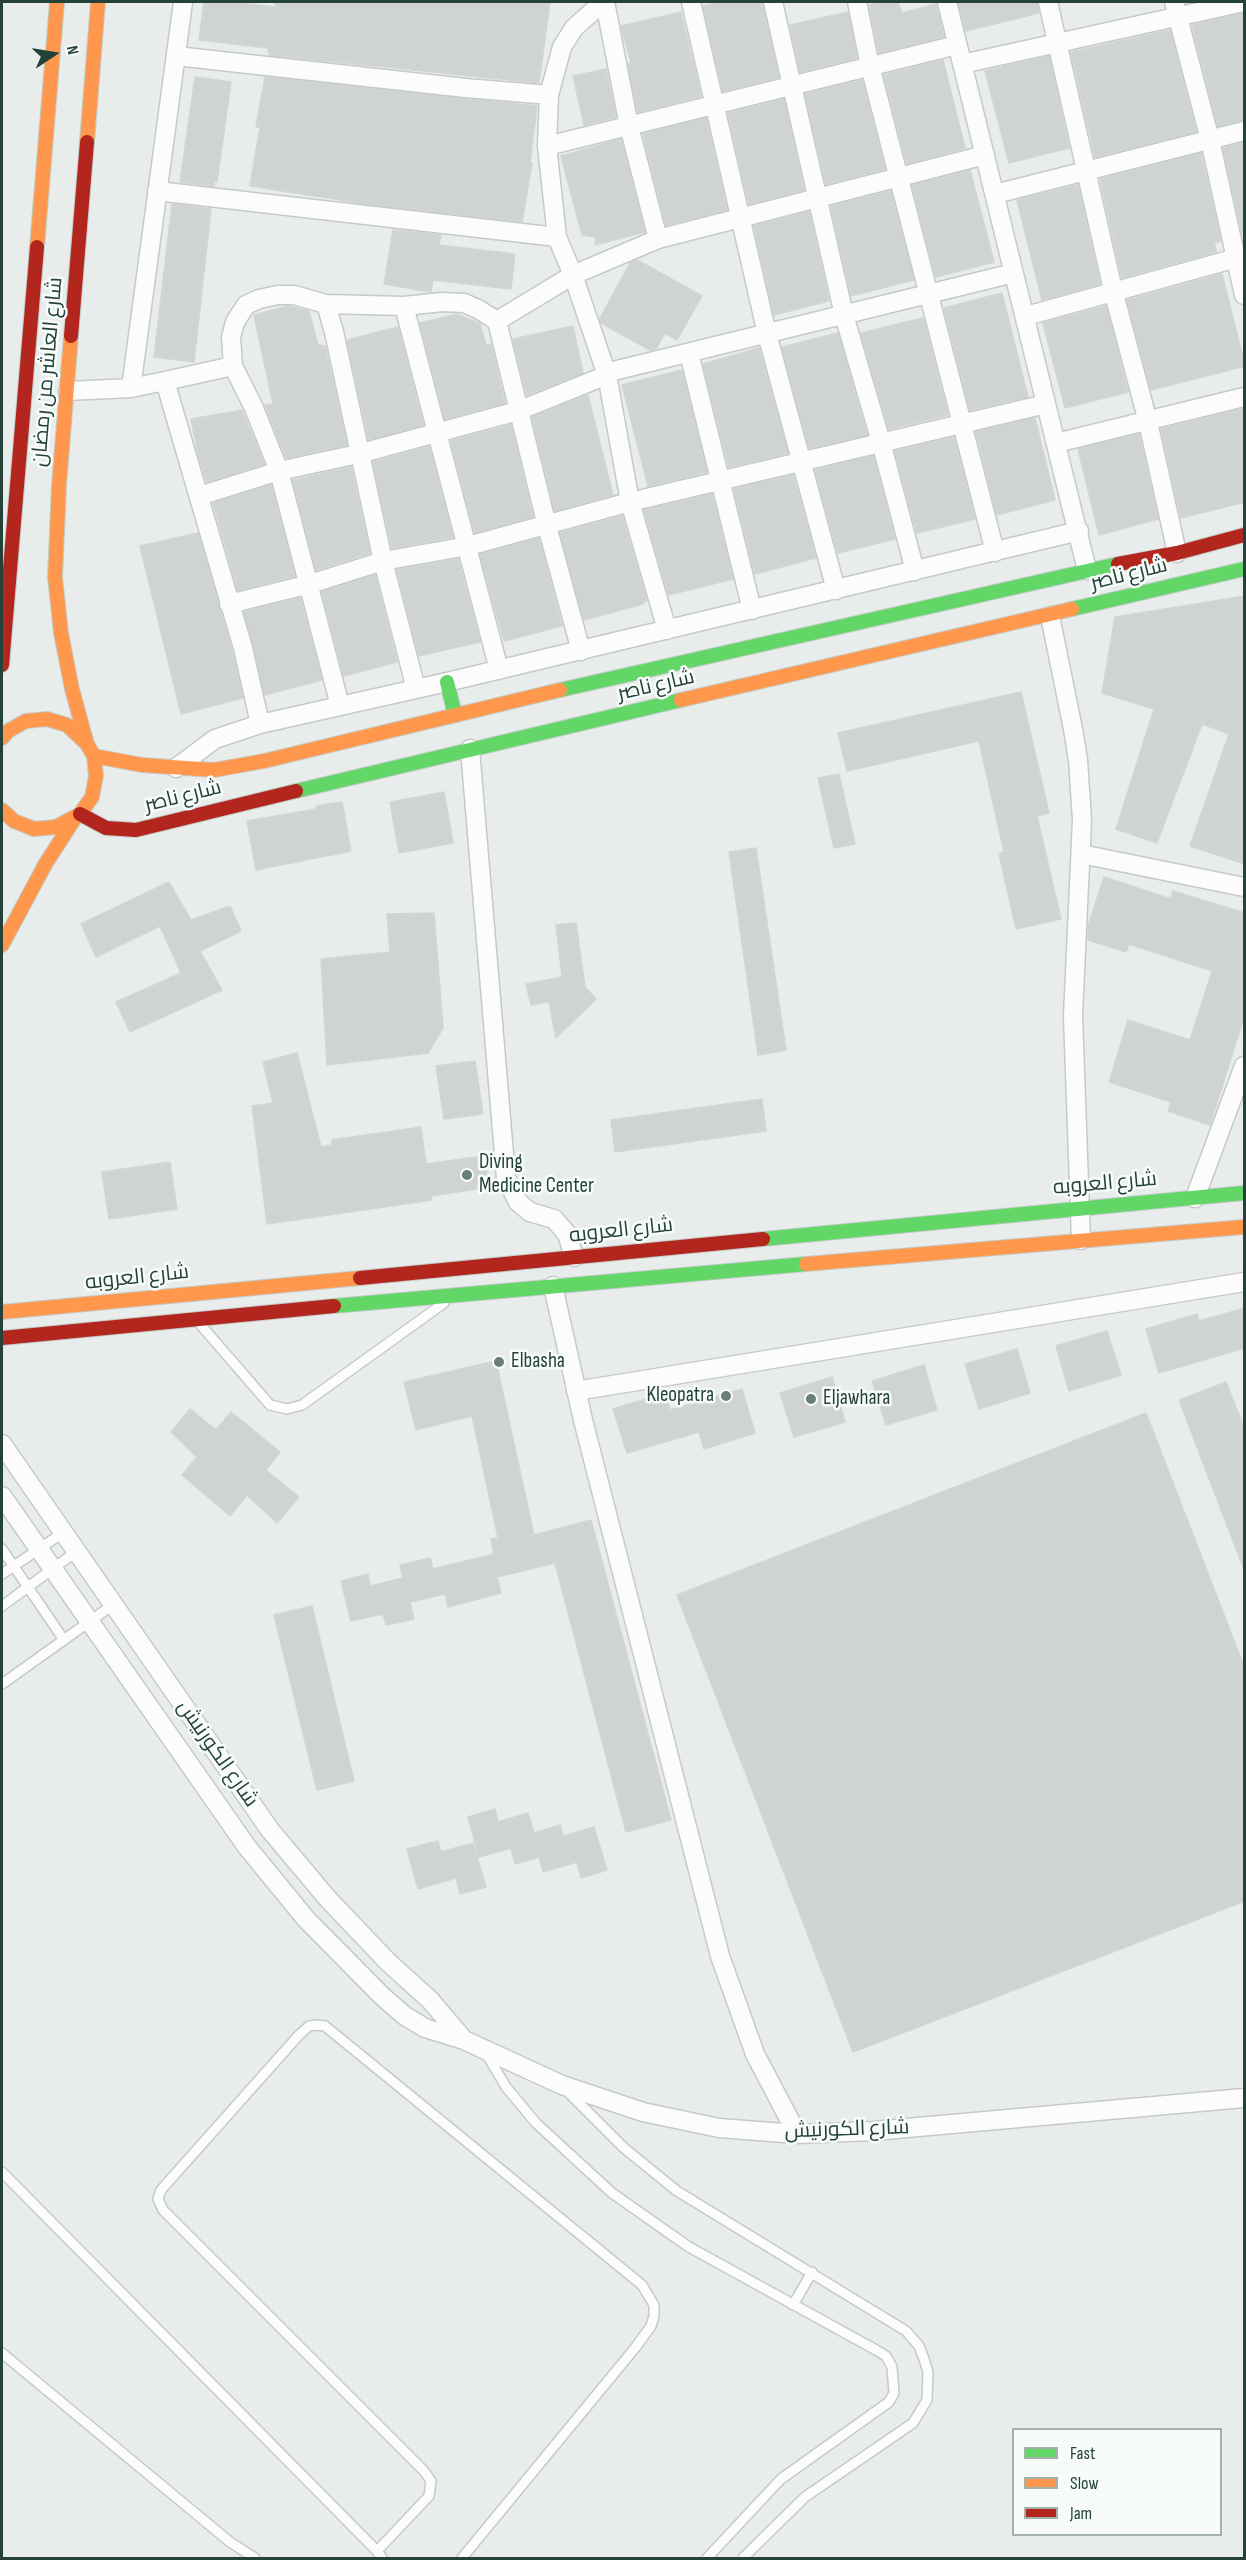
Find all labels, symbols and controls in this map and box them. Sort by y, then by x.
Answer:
north arrow [24,24,84,84]
text: N [62,44,82,56]
street label: شارع العاشر من رمضان [27,276,69,468]
street label: شارع ناصر [1088,553,1170,597]
street label: شارع ناصر [615,665,697,707]
street label: شارع ناصر [142,775,224,819]
place label: Diving Medicine Center [479,1150,594,1200]
street label: شارع العروبه [1052,1167,1158,1201]
marker: Diving Medicine Center [460,1168,474,1182]
street label: شارع العروبه [568,1213,674,1249]
street label: شارع العروبه [84,1260,190,1296]
place label: Elbasha [511,1349,565,1375]
marker: Elbasha [492,1355,506,1369]
place label: Kleopatra [646,1383,714,1409]
place label: Eljawhara [823,1386,890,1412]
marker: Kleopatra [719,1389,733,1403]
marker: Eljawhara [804,1392,818,1406]
street label: شارع الكورنيش [171,1696,263,1812]
street label: شارع الكورنيش [784,2115,910,2145]
legend [1012,2428,1222,2536]
text: Fast [1070,2443,1095,2464]
text: Slow [1070,2473,1099,2494]
text: Jam [1070,2503,1092,2524]

